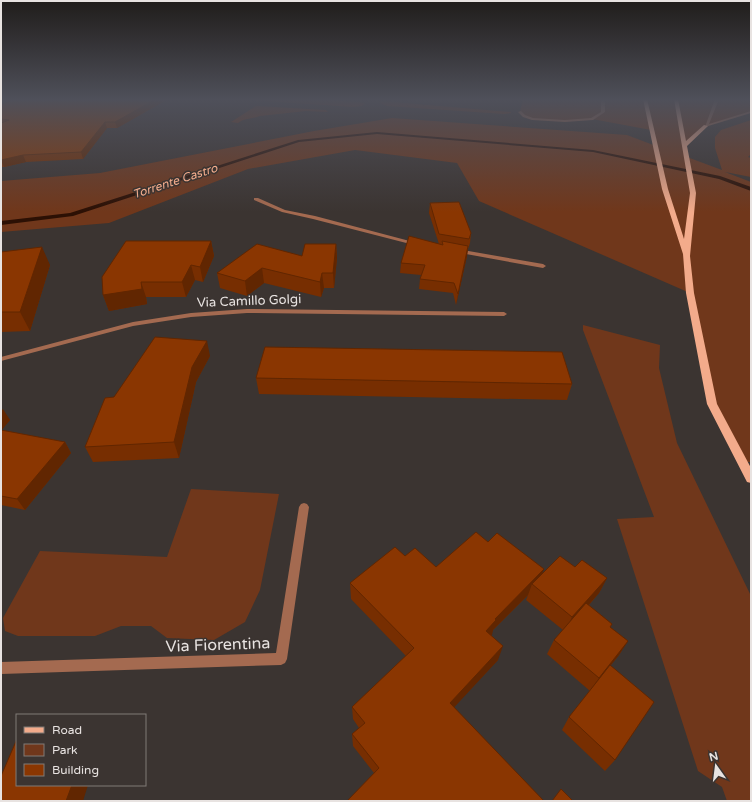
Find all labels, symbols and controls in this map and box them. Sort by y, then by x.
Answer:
water label: Torrente Castro [131,160,220,201]
street label: Via Camillo Golgi [196,291,302,311]
street label: Via Fiorentina [165,633,271,657]
legend [16,714,146,786]
text: Road [52,723,82,737]
text: Park [52,743,78,757]
north arrow [696,746,736,786]
text: N [708,749,720,764]
text: Building [52,763,99,777]

